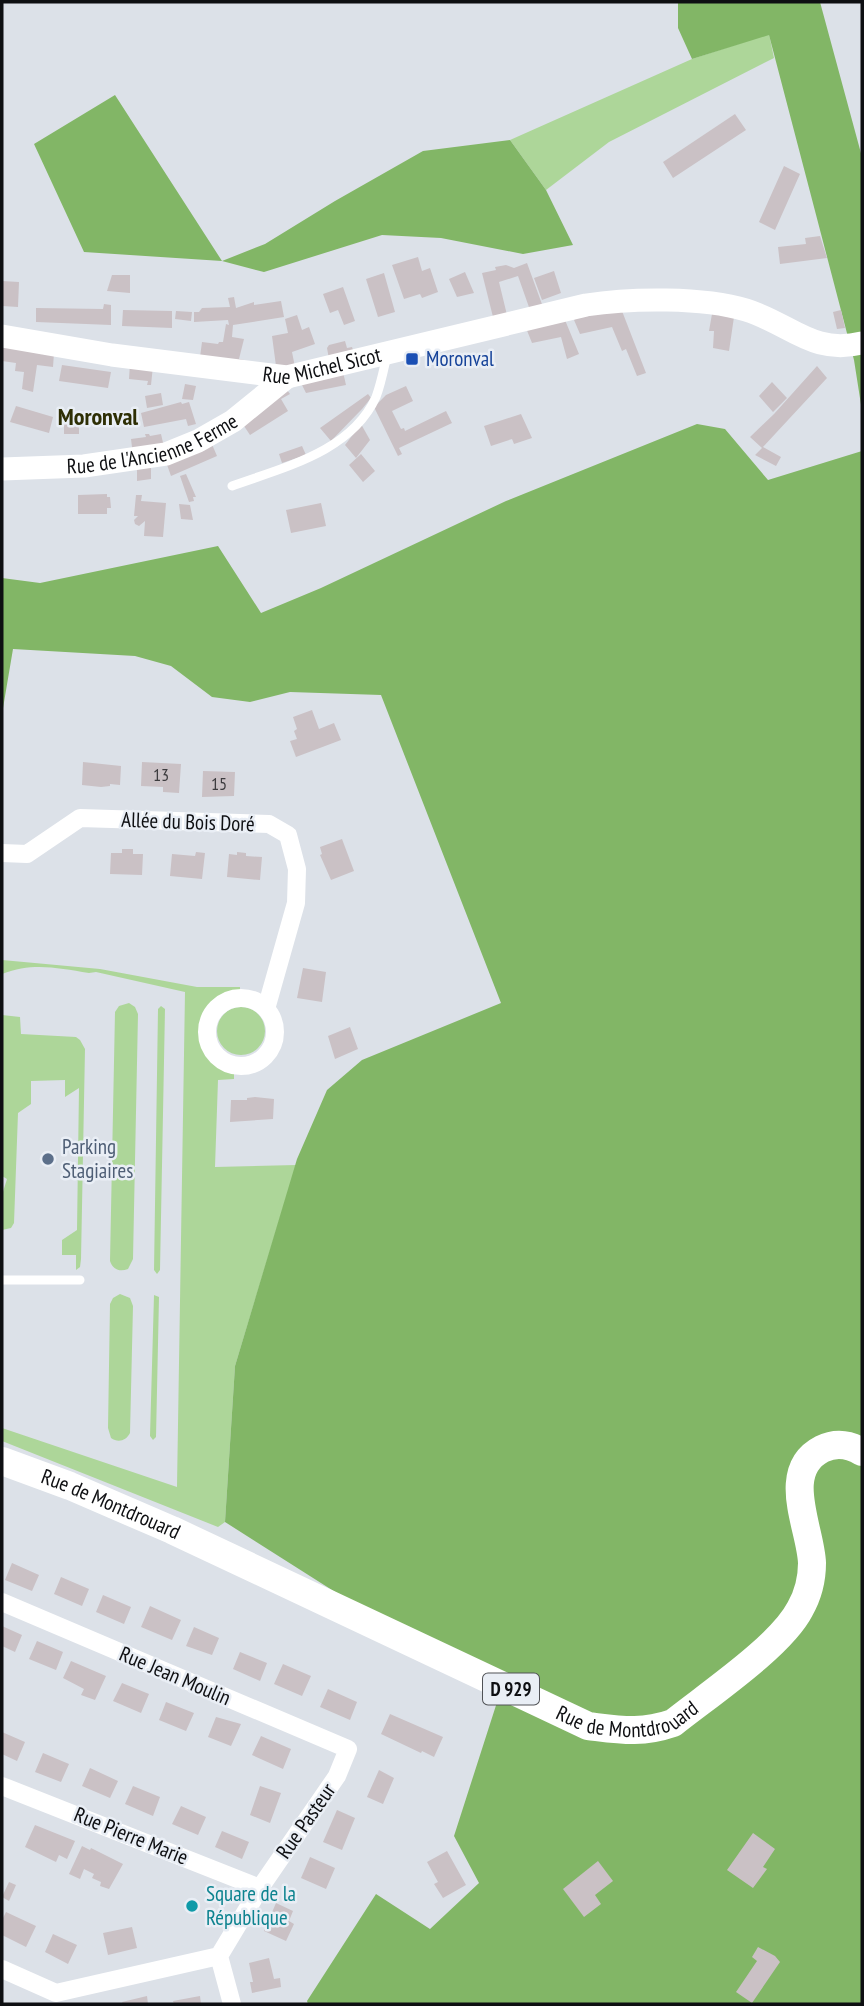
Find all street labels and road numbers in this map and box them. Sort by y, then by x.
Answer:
street label: Rue Michel Sicot [261,341,384,390]
street label: Rue de l'Ancienne Ferme [66,407,242,480]
street label: Allée du Bois Doré [121,806,255,837]
street label: Rue de Montdrouard [38,1463,185,1545]
street label: Rue Jean Moulin [115,1640,235,1711]
road number: D 929 [483,1674,539,1704]
street label: Rue de Montdrouard [552,1694,703,1743]
street label: Rue Pasteur [270,1778,341,1864]
street label: Rue Pierre Marie [70,1800,192,1871]

